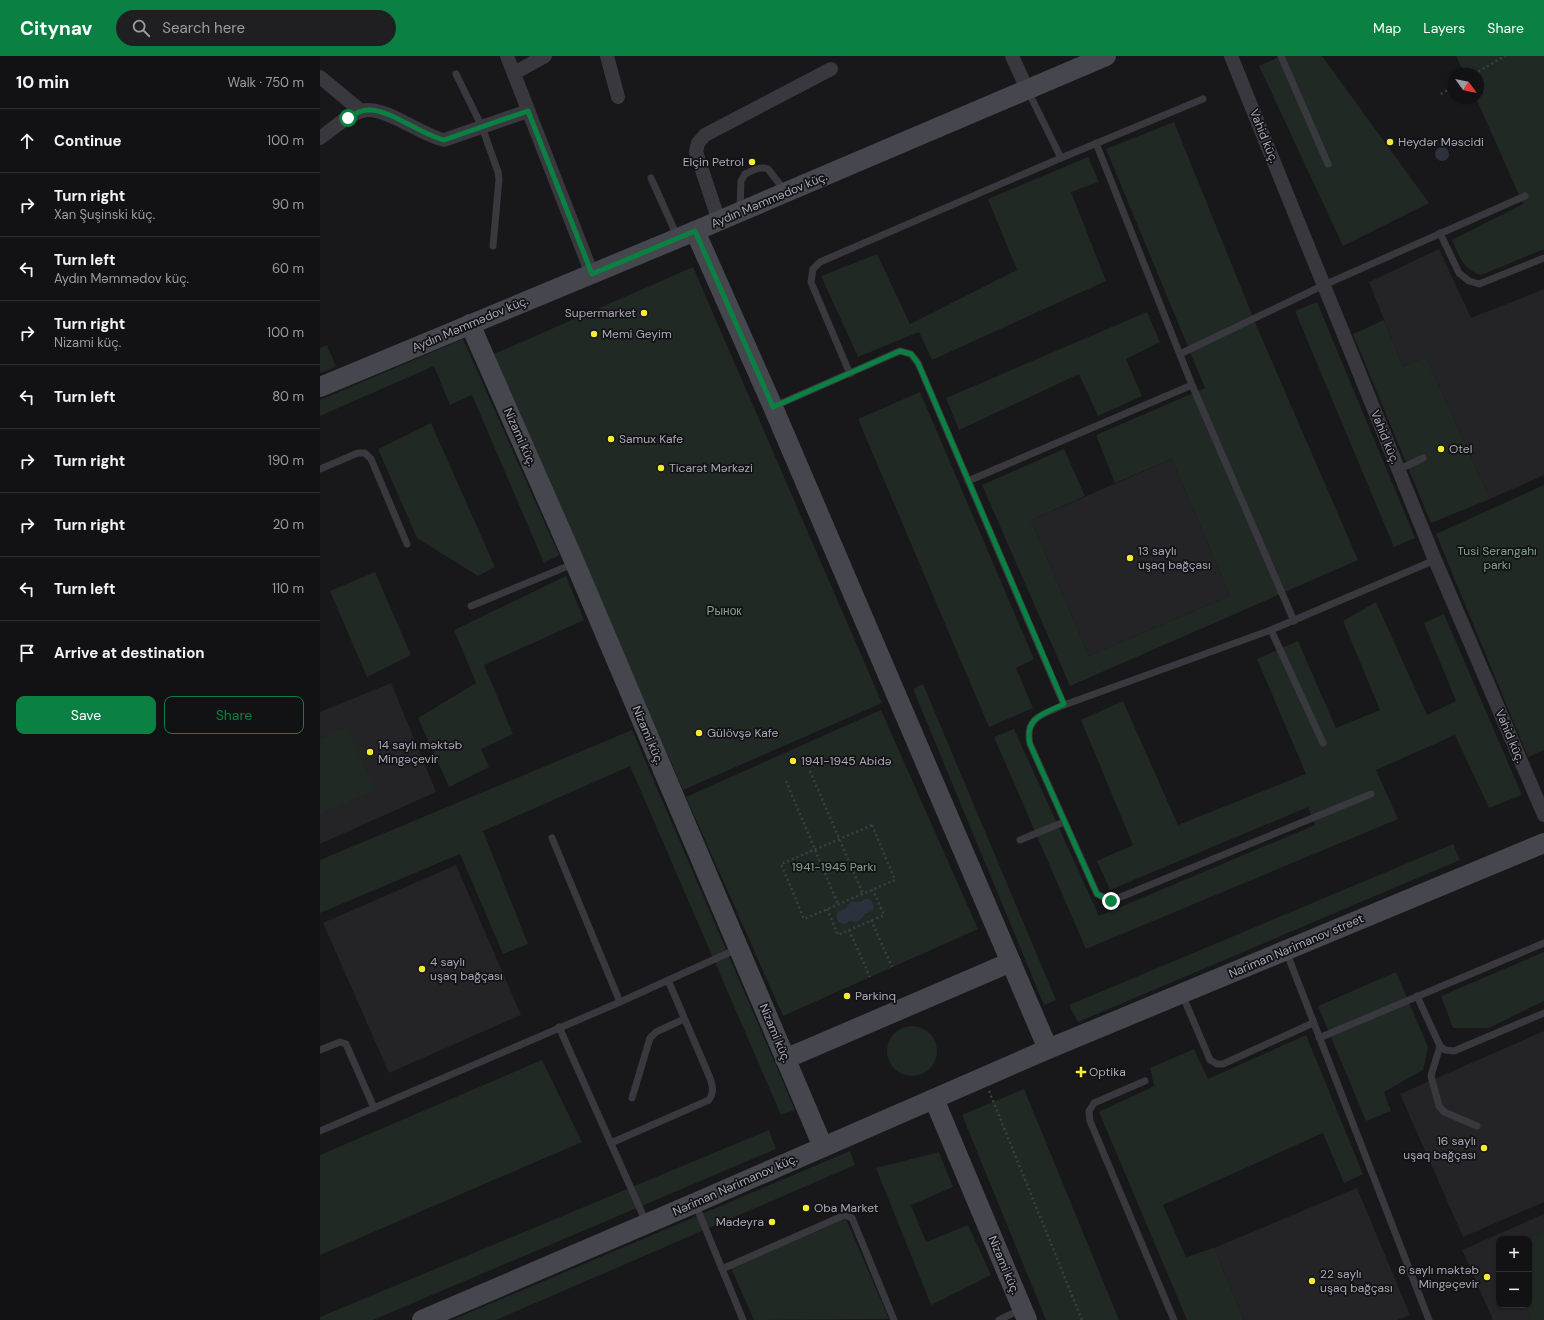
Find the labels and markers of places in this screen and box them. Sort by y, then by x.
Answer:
place label: Heydər Məscidi [1398,134,1484,150]
marker: Heydər Məscidi [1385,137,1395,147]
place label: Elçin Petrol [683,154,744,170]
marker: Elçin Petrol [747,157,757,167]
place label: Supermarket [565,305,636,321]
marker: Supermarket [639,308,649,318]
place label: Memi Geyim [602,326,672,342]
marker: Memi Geyim [589,329,599,339]
place label: Samux Kafe [619,431,683,447]
marker: Samux Kafe [606,434,616,444]
place label: Otel [1449,441,1472,457]
marker: Otel [1436,444,1446,454]
place label: Ticarət Mərkəzi [669,460,753,476]
marker: Ticarət Mərkəzi [656,463,666,473]
place label: 13 saylı uşaq bağçası [1138,543,1211,573]
marker: 13 saylı uşaq bağçası [1125,553,1135,563]
place label: Gülövşə Kafe [707,725,779,741]
marker: Gülövşə Kafe [694,728,704,738]
place label: 14 saylı məktəb Mingəçevir [378,737,462,767]
marker: 14 saylı məktəb Mingəçevir [365,747,375,757]
place label: 1941-1945 Abidə [801,753,892,769]
marker: 1941-1945 Abidə [788,756,798,766]
place label: 4 saylı uşaq bağçası [430,954,503,984]
marker: 4 saylı uşaq bağçası [417,964,427,974]
place label: Parkinq [855,988,896,1004]
marker: Parkinq [842,991,852,1001]
place label: Optika [1089,1064,1126,1080]
marker: Optika [1076,1067,1086,1077]
place label: 16 saylı uşaq bağçası [1403,1133,1476,1163]
marker: 16 saylı uşaq bağçası [1479,1143,1489,1153]
place label: Oba Market [814,1200,879,1216]
marker: Oba Market [801,1203,811,1213]
place label: Madeyra [716,1214,764,1230]
marker: Madeyra [767,1217,777,1227]
place label: 6 saylı məktəb Mingəçevir [1398,1262,1480,1292]
place label: 22 saylı uşaq bağçası [1320,1266,1393,1296]
marker: 6 saylı məktəb Mingəçevir [1482,1272,1492,1282]
marker: 22 saylı uşaq bağçası [1307,1276,1317,1286]

